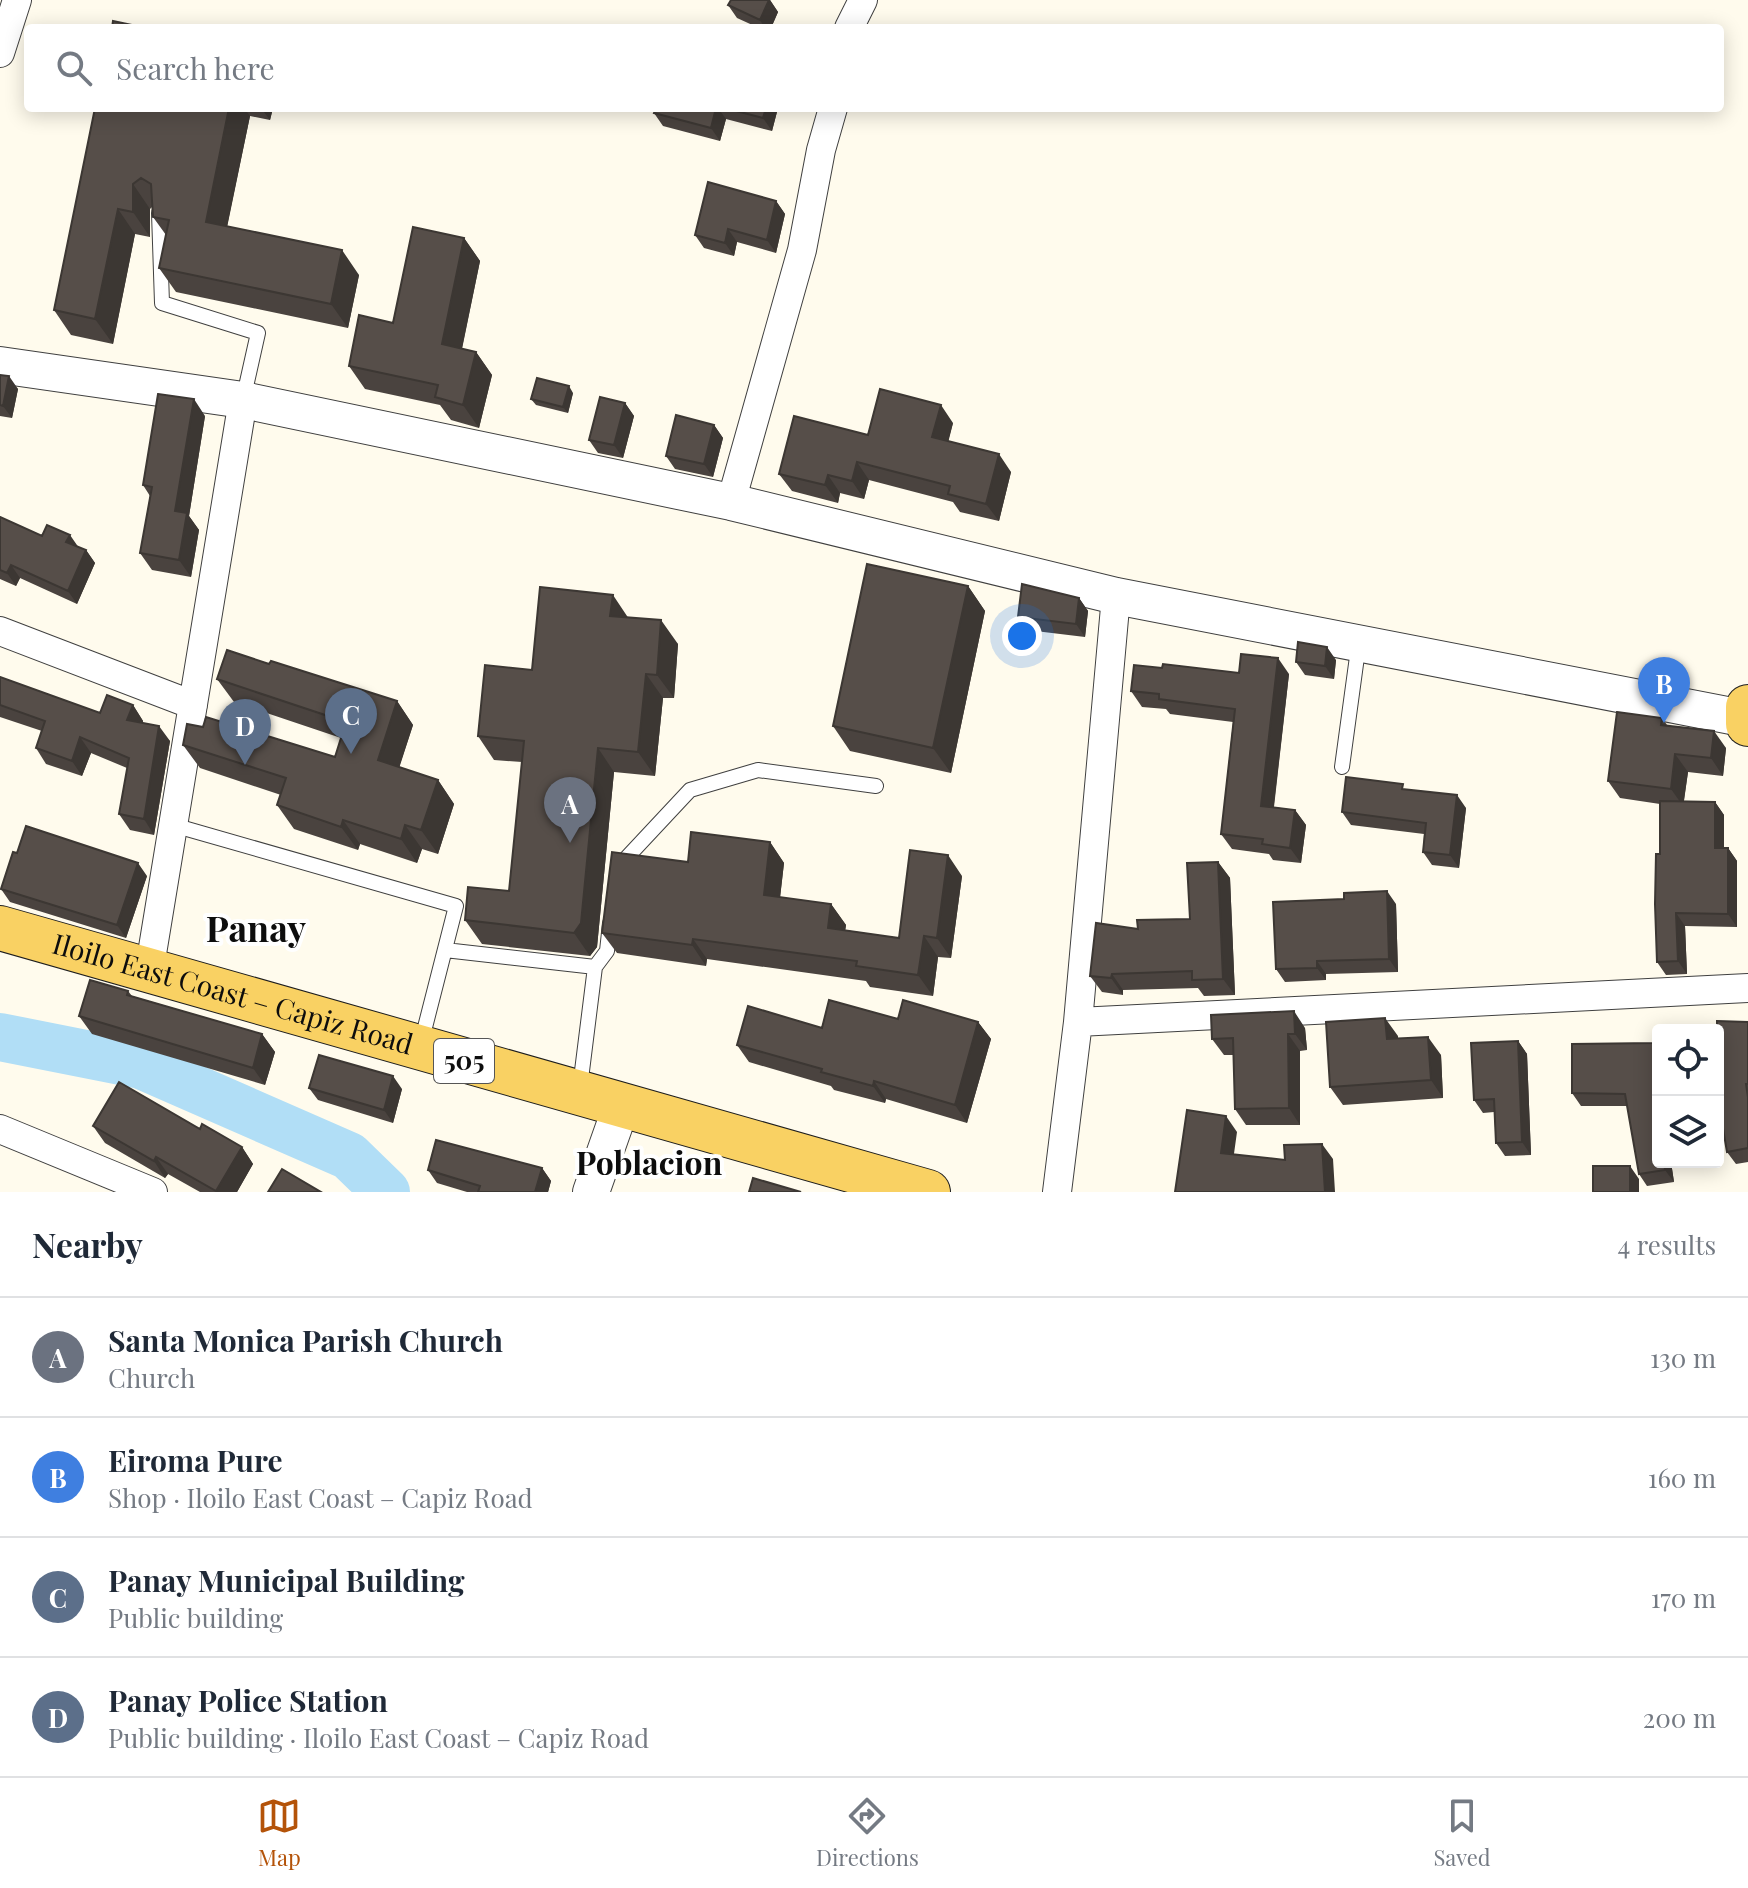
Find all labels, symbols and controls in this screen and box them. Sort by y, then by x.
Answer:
search box [24,24,1724,112]
icon: search [52,46,96,90]
text: Search here [116,48,275,88]
your location [1002,616,1042,656]
pin: B [1638,657,1690,723]
pin: C [325,688,377,754]
pin: D [219,699,271,765]
pin: A [544,777,596,843]
district label: Panay [206,903,307,951]
street label: Iloilo East Coast – Capiz Road [49,924,418,1062]
map controls [1652,1024,1724,1168]
button: locate [1652,1024,1724,1096]
road number: 505 [434,1039,494,1083]
button: layers [1652,1096,1724,1168]
district label: Poblacion [576,1140,723,1183]
text: Nearby [32,1221,143,1267]
text: 4 results [1617,1227,1716,1262]
text: Santa Monica Parish Church [108,1320,503,1360]
text: A [49,1340,67,1375]
text: 130 m [1650,1340,1716,1375]
text: Church [108,1360,195,1395]
text: Eiroma Pure [108,1440,283,1480]
text: B [49,1460,67,1495]
text: 160 m [1648,1460,1716,1495]
text: Shop · Iloilo East Coast – Capiz Road [108,1480,533,1515]
text: Panay Municipal Building [108,1560,465,1600]
text: C [49,1580,67,1615]
text: 170 m [1651,1580,1716,1615]
text: Public building [108,1600,283,1635]
text: Panay Police Station [108,1680,388,1720]
text: D [48,1700,68,1735]
text: 200 m [1643,1700,1716,1735]
text: Public building · Iloilo East Coast – Capiz Road [108,1720,649,1755]
tab: Map [257,1794,301,1872]
tab: Directions [816,1794,919,1872]
tab: Saved [1433,1794,1491,1872]

